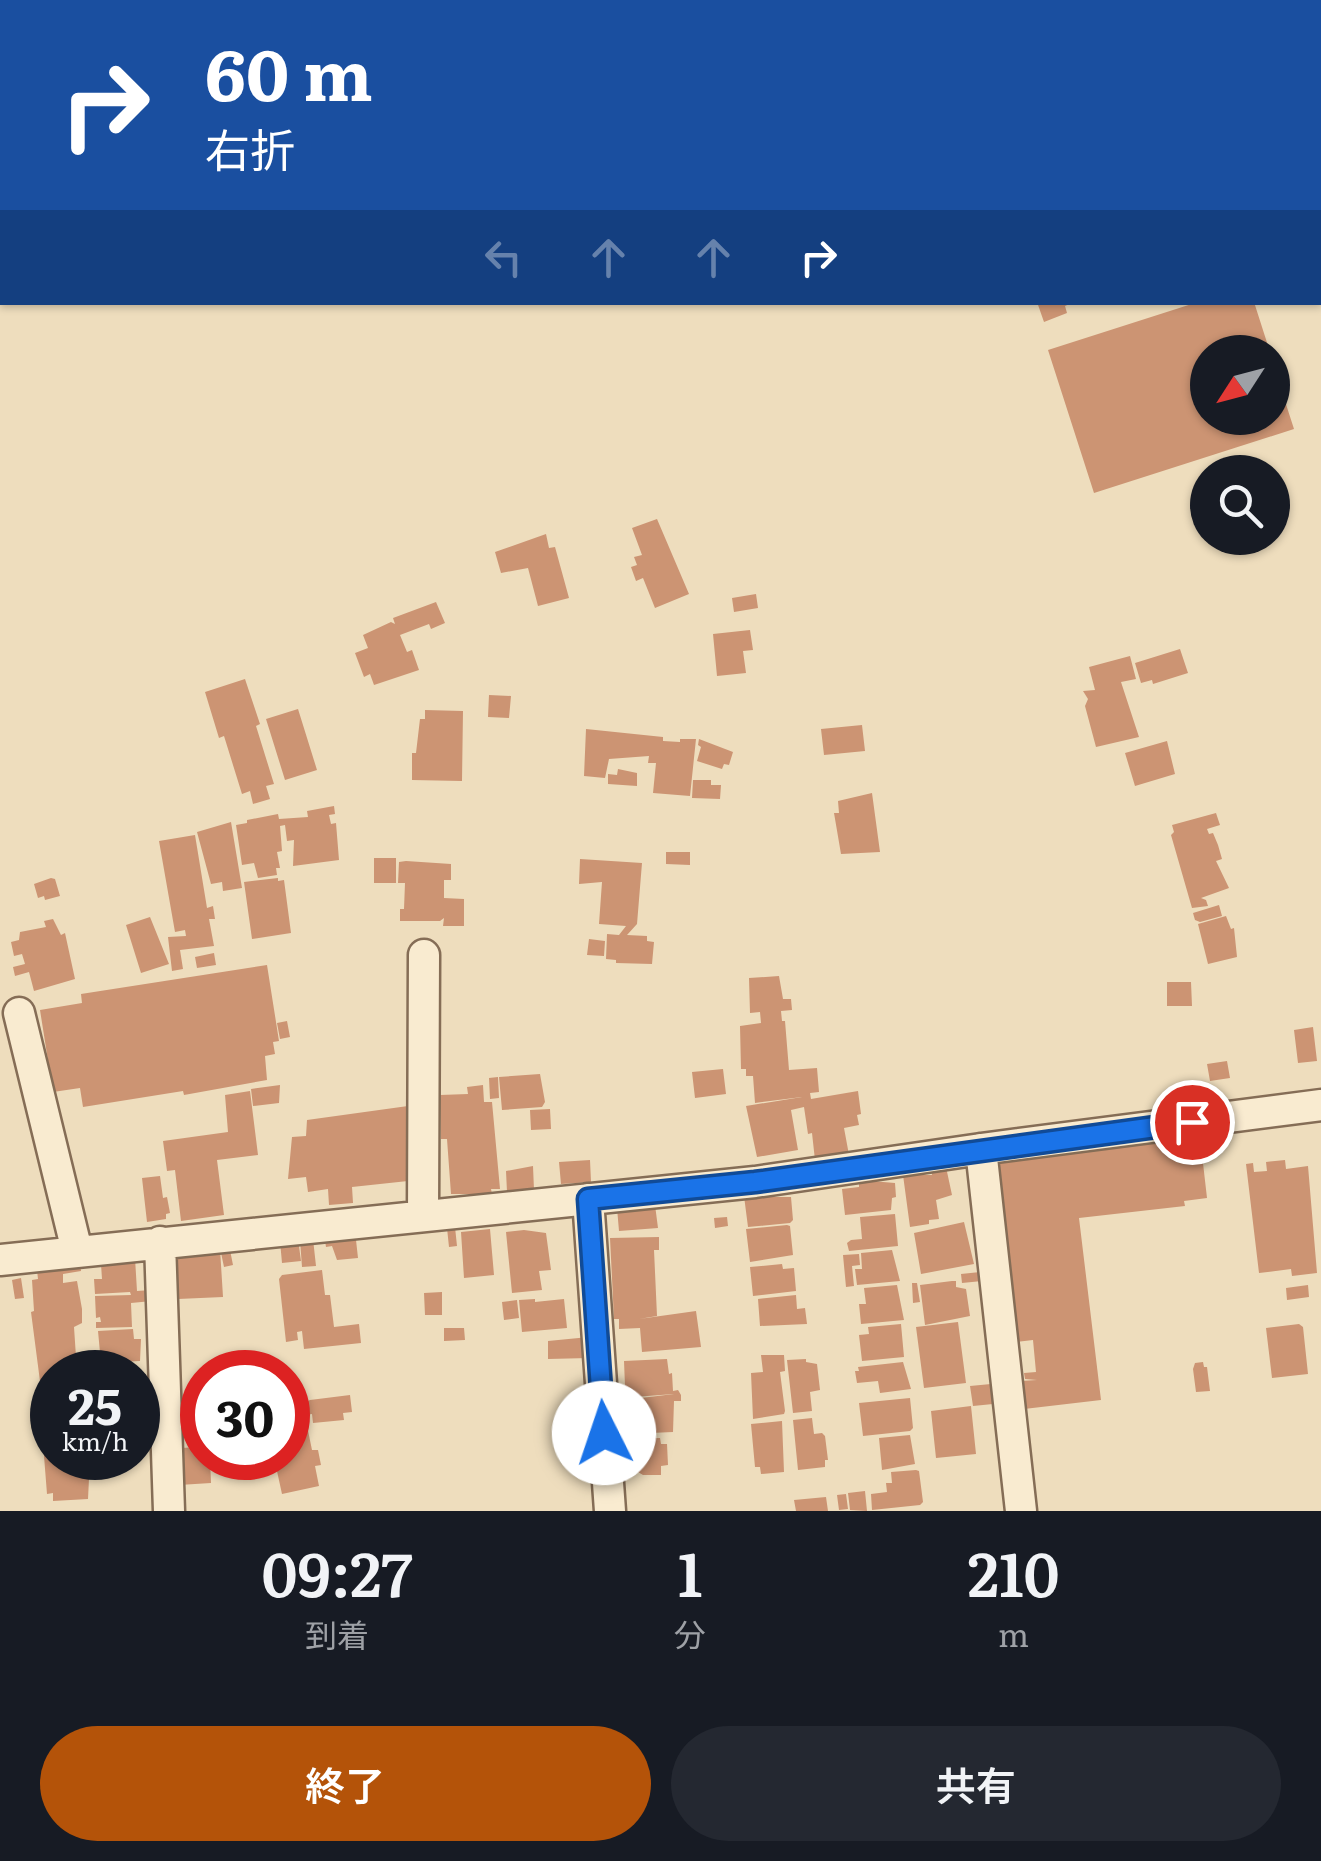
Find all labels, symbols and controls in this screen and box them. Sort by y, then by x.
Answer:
text: 60 m [205,19,373,123]
icon: right [40,40,170,170]
text: 右折 [205,114,295,181]
icon: left [476,230,531,285]
icon: ahead [581,230,636,285]
icon: ahead [686,230,741,285]
icon: right [791,230,846,285]
north arrow [1190,335,1290,435]
map controls [1190,335,1290,555]
button: search [1190,455,1290,555]
pin [1150,1080,1235,1165]
icon: arrive [1165,1095,1220,1150]
speed limit sign: 30 [180,1350,310,1480]
text: 25 [68,1366,122,1440]
position arrow [552,1381,656,1485]
text: km/h [62,1422,128,1459]
text: 09:27 [261,1526,413,1615]
text: 1 [678,1526,702,1615]
text: 210 [967,1526,1060,1615]
text: 到着 [305,1609,369,1657]
text: 分 [674,1609,706,1657]
text: m [998,1609,1029,1657]
button: 終了 [40,1726,651,1841]
button: 共有 [671,1726,1281,1841]

